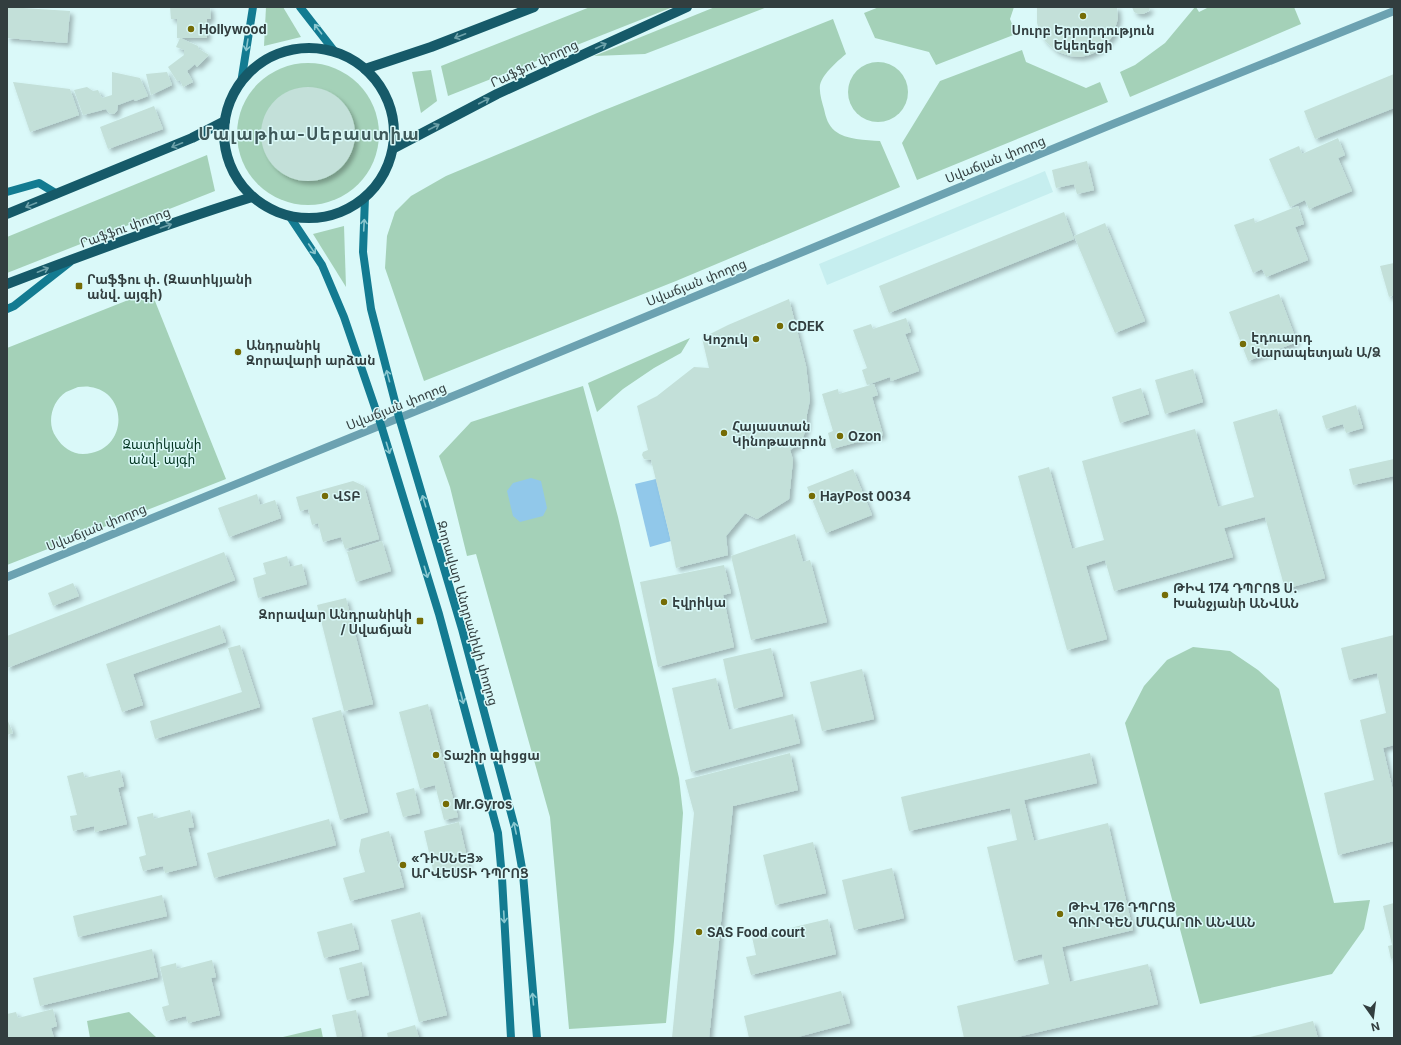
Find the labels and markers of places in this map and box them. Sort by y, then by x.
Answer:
marker: Սուրբ Երրորդություն Եկեղեցի [1078,11,1088,21]
place label: Hollywood [199,21,267,37]
place label: Սուրբ Երրորդություն Եկեղեցի [1012,22,1154,53]
marker: Hollywood [186,24,196,34]
place label: Րաֆֆու փ. (Զատիկյանի անվ. այգի) [87,271,252,302]
marker: Րաֆֆու փ. (Զատիկյանի անվ. այգի) [74,281,84,291]
place label: CDEK [788,318,825,334]
marker: CDEK [775,321,785,331]
place label: Էդուարդ Կարապետյան Ա/Ձ [1251,329,1381,360]
place label: Կոշուկ [703,331,748,347]
marker: Կոշուկ [751,334,761,344]
place label: Անդրանիկ Զորավարի արձան [246,337,375,368]
marker: Էդուարդ Կարապետյան Ա/Ձ [1238,339,1248,349]
marker: Անդրանիկ Զորավարի արձան [233,347,243,357]
place label: Հայաստան Կինոթատրոն [732,418,827,449]
marker: Հայաստան Կինոթատրոն [719,428,729,438]
place label: Ozon [848,428,881,444]
marker: Ozon [835,431,845,441]
place label: ՎՏԲ [333,488,361,504]
place label: HayPost 0034 [820,488,911,504]
marker: ՎՏԲ [320,491,330,501]
marker: HayPost 0034 [807,491,817,501]
place label: ԹԻՎ 174 ԴՊՐՈՑ Ս. Խանջյանի ԱՆՎԱՆ [1173,580,1299,611]
marker: ԹԻՎ 174 ԴՊՐՈՑ Ս. Խանջյանի ԱՆՎԱՆ [1160,590,1170,600]
place label: Էվրիկա [672,594,726,610]
marker: Էվրիկա [659,597,669,607]
place label: Զորավար Անդրանիկի / Սվաճյան [258,606,412,637]
marker: Զորավար Անդրանիկի / Սվաճյան [415,616,425,626]
place label: Տաշիր պիցցա [444,747,540,763]
marker: Տաշիր պիցցա [431,750,441,760]
place label: Mr.Gyros [454,796,512,812]
marker: Mr.Gyros [441,799,451,809]
place label: «ԴԻՍՆԵՅ» ԱՐՎԵՍՏԻ ԴՊՐՈՑ [411,850,529,881]
marker: «ԴԻՍՆԵՅ» ԱՐՎԵՍՏԻ ԴՊՐՈՑ [398,860,408,870]
place label: ԹԻՎ 176 ԴՊՐՈՑ ԳՈՒՐԳԵՆ ՄԱՀԱՐՈՒ ԱՆՎԱՆ [1068,899,1255,930]
marker: ԹԻՎ 176 ԴՊՐՈՑ ԳՈՒՐԳԵՆ ՄԱՀԱՐՈՒ ԱՆՎԱՆ [1055,909,1065,919]
place label: SAS Food court [707,924,805,940]
marker: SAS Food court [694,927,704,937]

